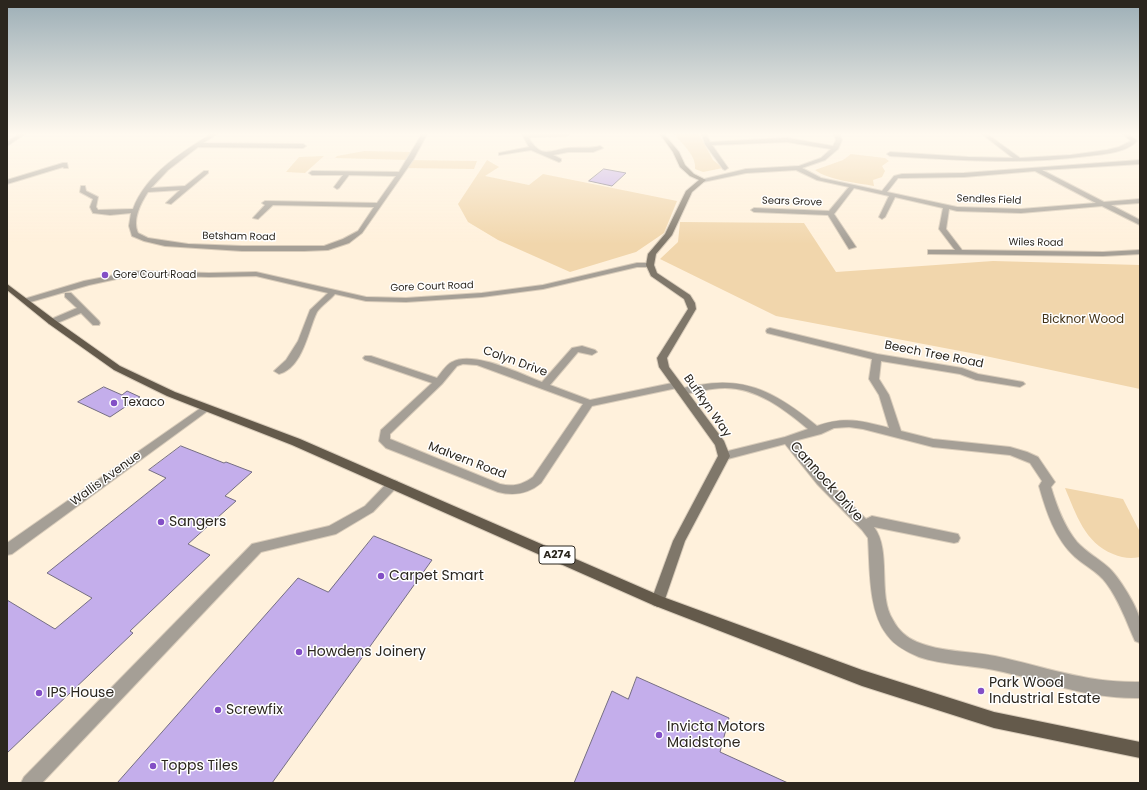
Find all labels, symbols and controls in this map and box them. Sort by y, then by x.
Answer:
street label: Sendles Field [956,193,1022,207]
street label: Sears Grove [762,195,822,209]
street label: Betsham Road [202,230,276,244]
street label: Wiles Road [1009,237,1063,249]
place label: Gore Court Road [113,269,196,281]
marker: Gore Court Road [100,270,110,280]
street label: Gore Court Road [390,280,474,294]
park label: Bicknor Wood [1042,313,1124,327]
street label: Beech Tree Road [883,338,985,372]
street label: Colyn Drive [481,344,549,380]
street label: Buffkyn Way [680,372,734,440]
place label: Texaco [122,396,165,410]
marker: Texaco [109,398,119,408]
street label: Cannock Drive [786,439,866,525]
street label: Malvern Road [426,440,508,482]
street label: Wallis Avenue [68,449,144,509]
place label: Sangers [169,514,226,530]
marker: Sangers [156,517,166,527]
road number: A274 [539,546,575,564]
place label: Carpet Smart [389,568,484,584]
marker: Carpet Smart [376,571,386,581]
place label: Howdens Joinery [307,644,426,660]
marker: Howdens Joinery [294,647,304,657]
place label: Park Wood Industrial Estate [989,675,1100,708]
place label: IPS House [47,685,114,701]
marker: Park Wood Industrial Estate [976,686,986,696]
marker: IPS House [34,688,44,698]
place label: Screwfix [226,702,283,718]
marker: Screwfix [213,705,223,715]
place label: Invicta Motors Maidstone [667,719,765,752]
marker: Invicta Motors Maidstone [654,730,664,740]
place label: Topps Tiles [161,758,238,774]
marker: Topps Tiles [148,761,158,771]

